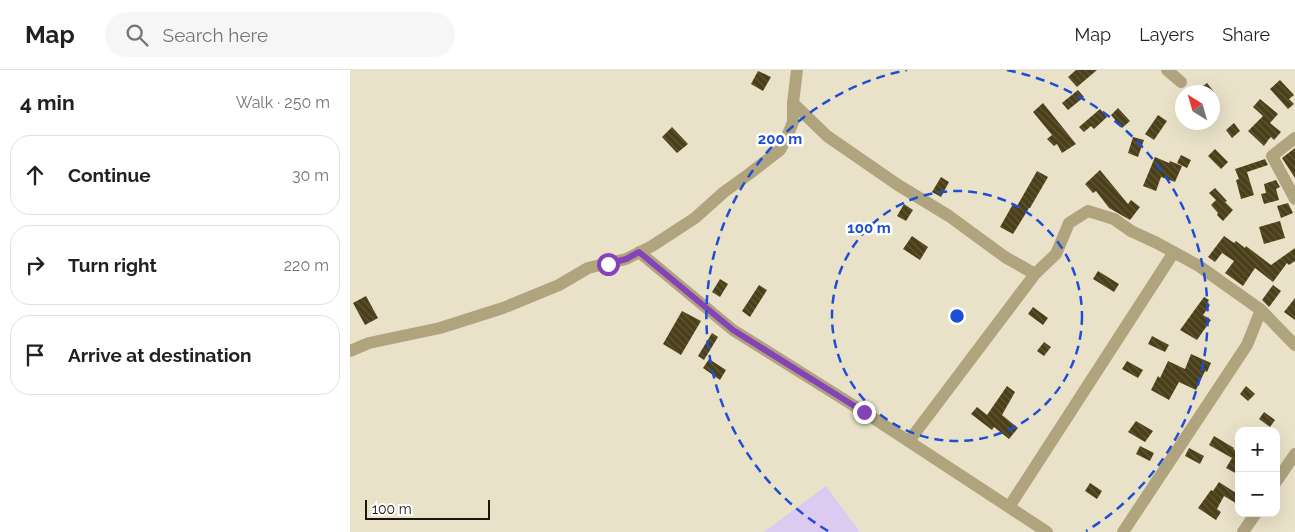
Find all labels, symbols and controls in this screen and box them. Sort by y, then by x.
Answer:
search box [105,12,455,57]
text: Map [25,20,75,49]
icon: search [123,21,151,49]
text: Search here [163,24,268,46]
text: Map [1075,24,1111,45]
text: Layers [1139,24,1194,45]
text: Share [1222,24,1270,45]
north arrow [1175,85,1220,130]
text: 4 min [20,90,75,115]
text: Walk · 250 m [236,93,330,112]
text: 200 m [758,130,802,148]
icon: ahead [21,161,49,189]
text: Continue [68,164,151,186]
text: 30 m [292,166,329,185]
text: 100 m [847,219,891,237]
icon: right [21,251,49,279]
route start [597,253,620,276]
text: Turn right [68,254,157,276]
text: 220 m [284,256,329,275]
centre of rings [948,307,966,325]
icon: arrive [21,341,49,369]
text: Arrive at destination [68,344,252,366]
route end [853,401,876,424]
map controls [1235,427,1280,517]
button: + [1235,427,1280,472]
button: − [1235,472,1280,517]
scale bar [365,497,490,520]
text: 100 m [372,501,412,517]

